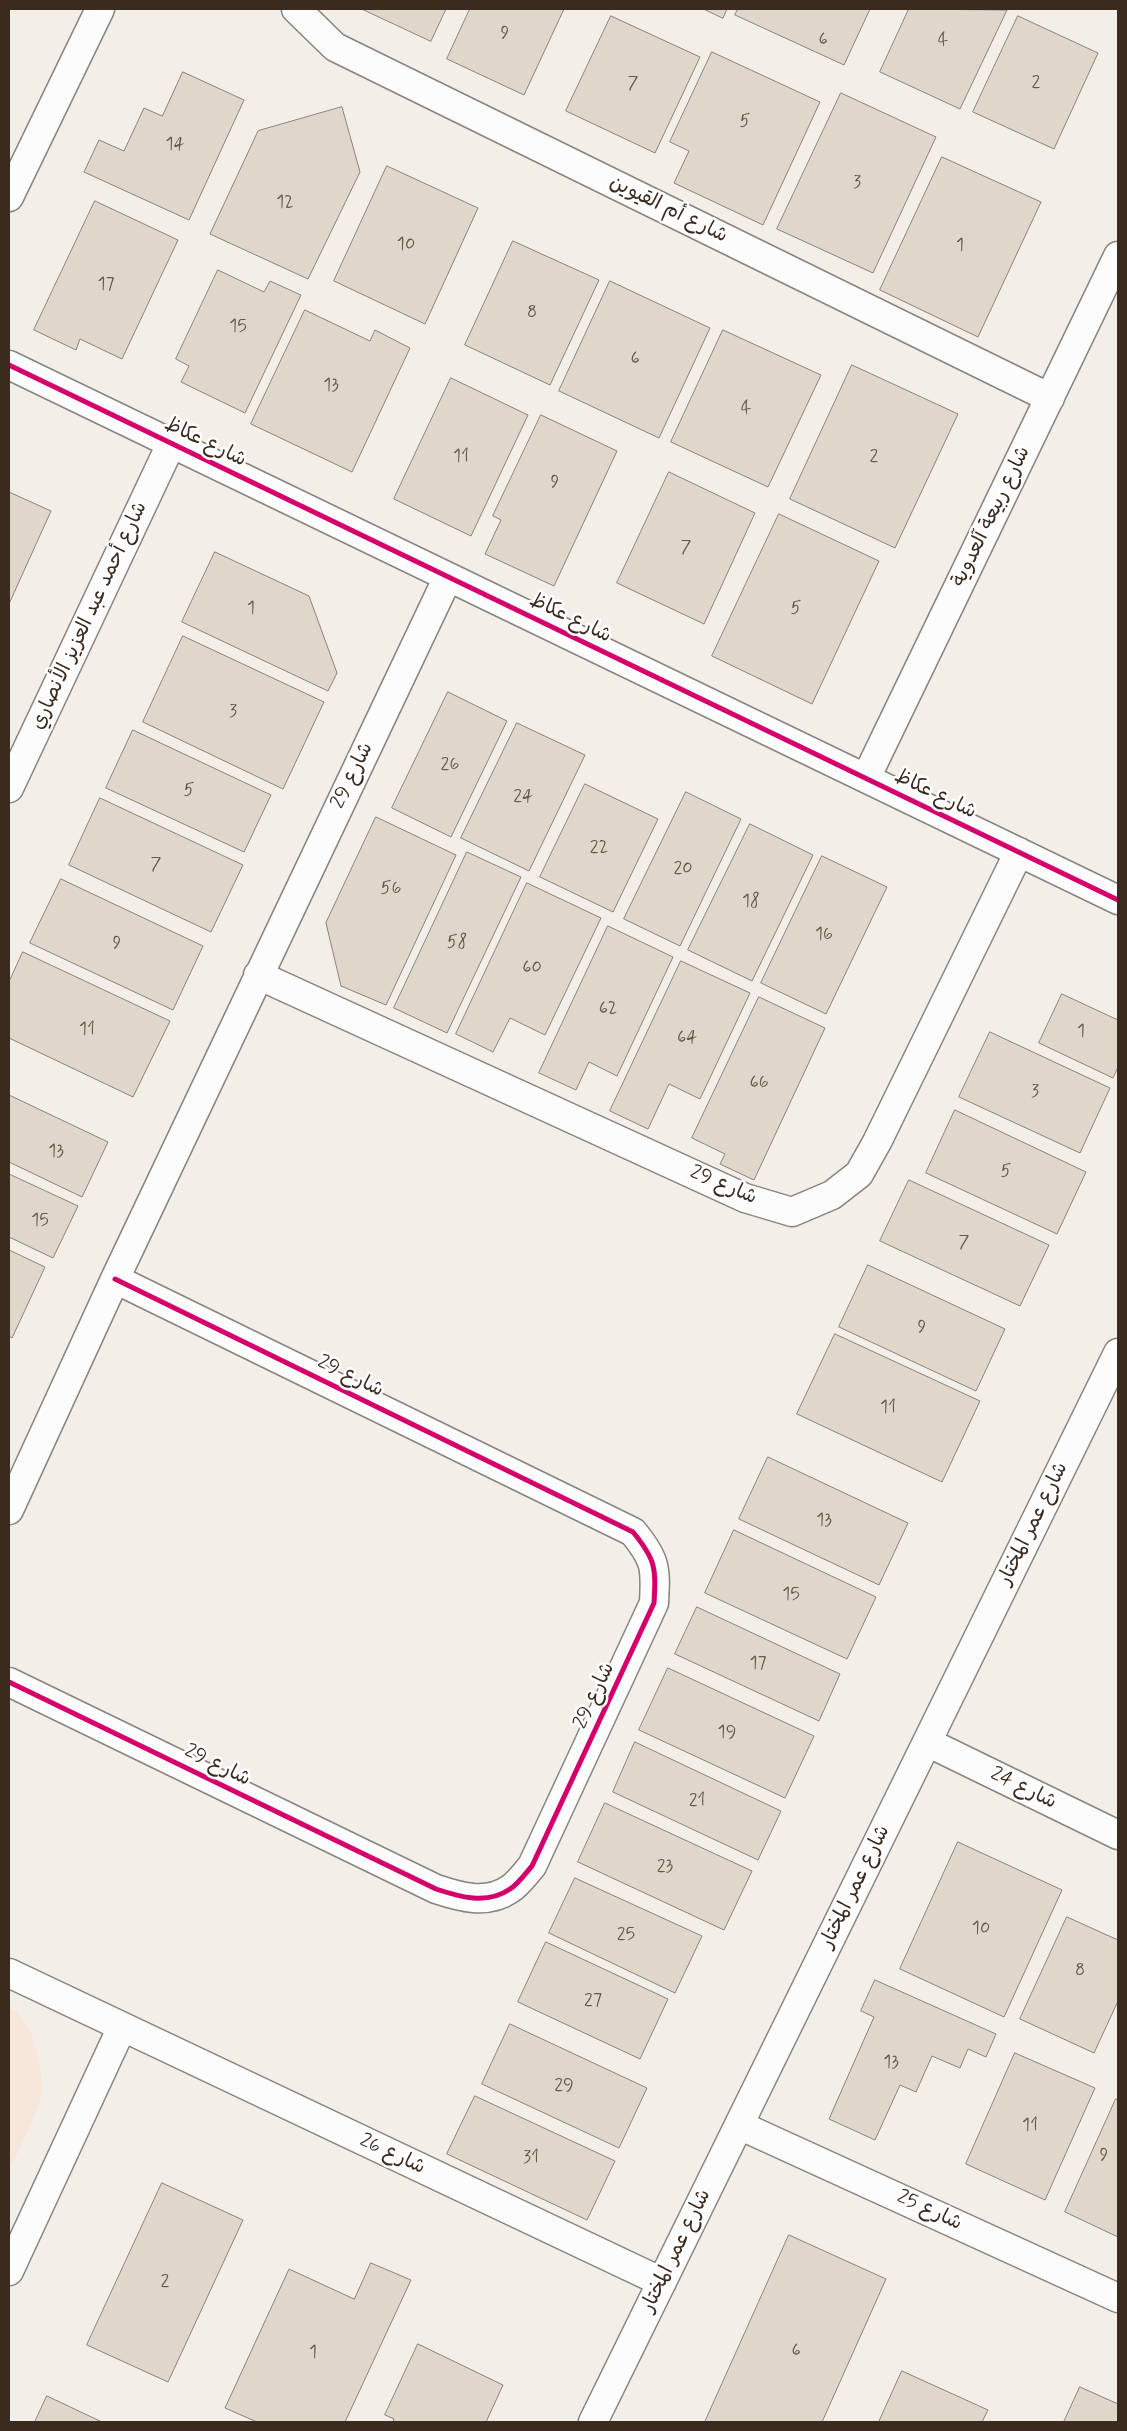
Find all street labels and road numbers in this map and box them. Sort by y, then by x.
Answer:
street label: شارع أم القيوين [605,171,731,249]
street label: شارع عكاظ [160,413,250,473]
street label: شارع ربيعة آلعدوية [948,443,1036,591]
street label: شارع أحمد عبد العزيز الأنصاري [27,498,153,734]
street label: شارع عكاظ [525,589,615,649]
street label: شارع 29 [327,739,379,813]
street label: شارع عكاظ [890,765,980,825]
street label: شارع 29 [686,1161,760,1211]
street label: شارع 29 [313,1351,387,1403]
street label: شارع عمر المختار [994,1459,1074,1589]
street label: شارع 29 [569,1659,621,1733]
street label: شارع 29 [180,1740,254,1792]
street label: شارع 24 [986,1763,1060,1815]
street label: شارع عمر المختار [816,1822,896,1952]
street label: شارع 26 [355,2129,429,2181]
street label: شارع عمر المختار [637,2186,717,2316]
street label: شارع 25 [893,2186,965,2236]

